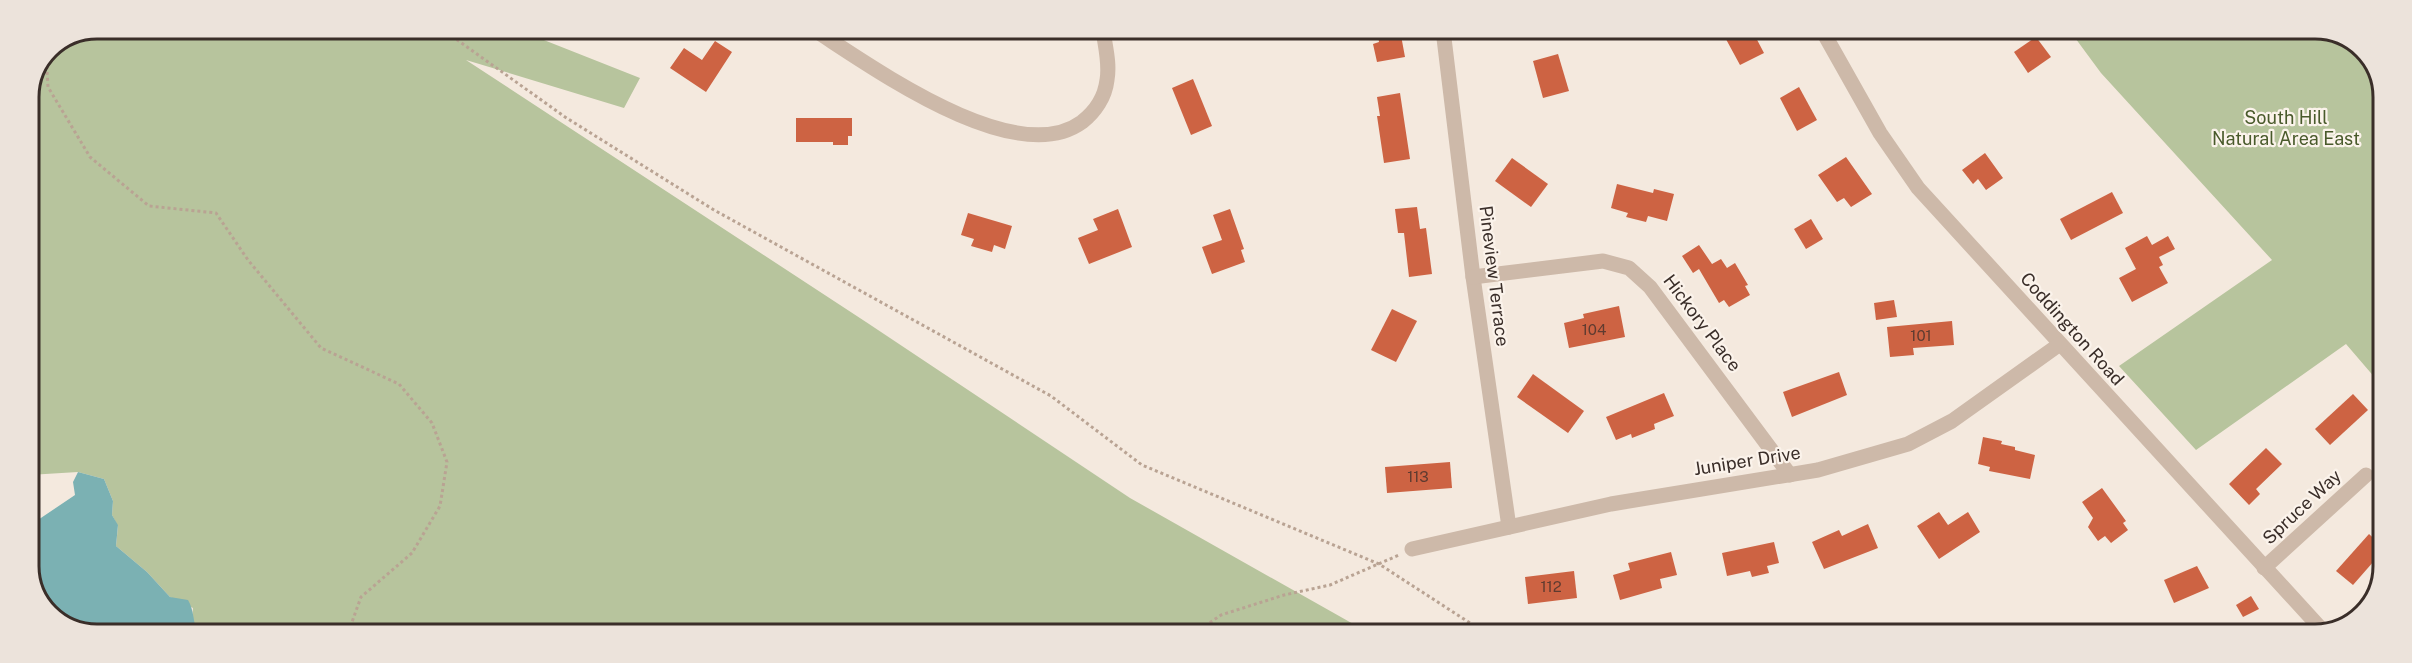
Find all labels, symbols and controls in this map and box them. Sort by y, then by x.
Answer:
park label: South Hill Natural Area East [2212,107,2360,149]
street label: Pineview Terrace [1475,204,1514,348]
street label: Coddington Road [2016,268,2129,389]
street label: Hickory Place [1659,270,1746,375]
house number: 104 [1582,321,1606,338]
house number: 101 [1910,327,1932,344]
street label: Juniper Drive [1692,442,1802,479]
street label: Spruce Way [2258,465,2346,548]
house number: 113 [1407,468,1429,485]
house number: 112 [1540,578,1562,595]

